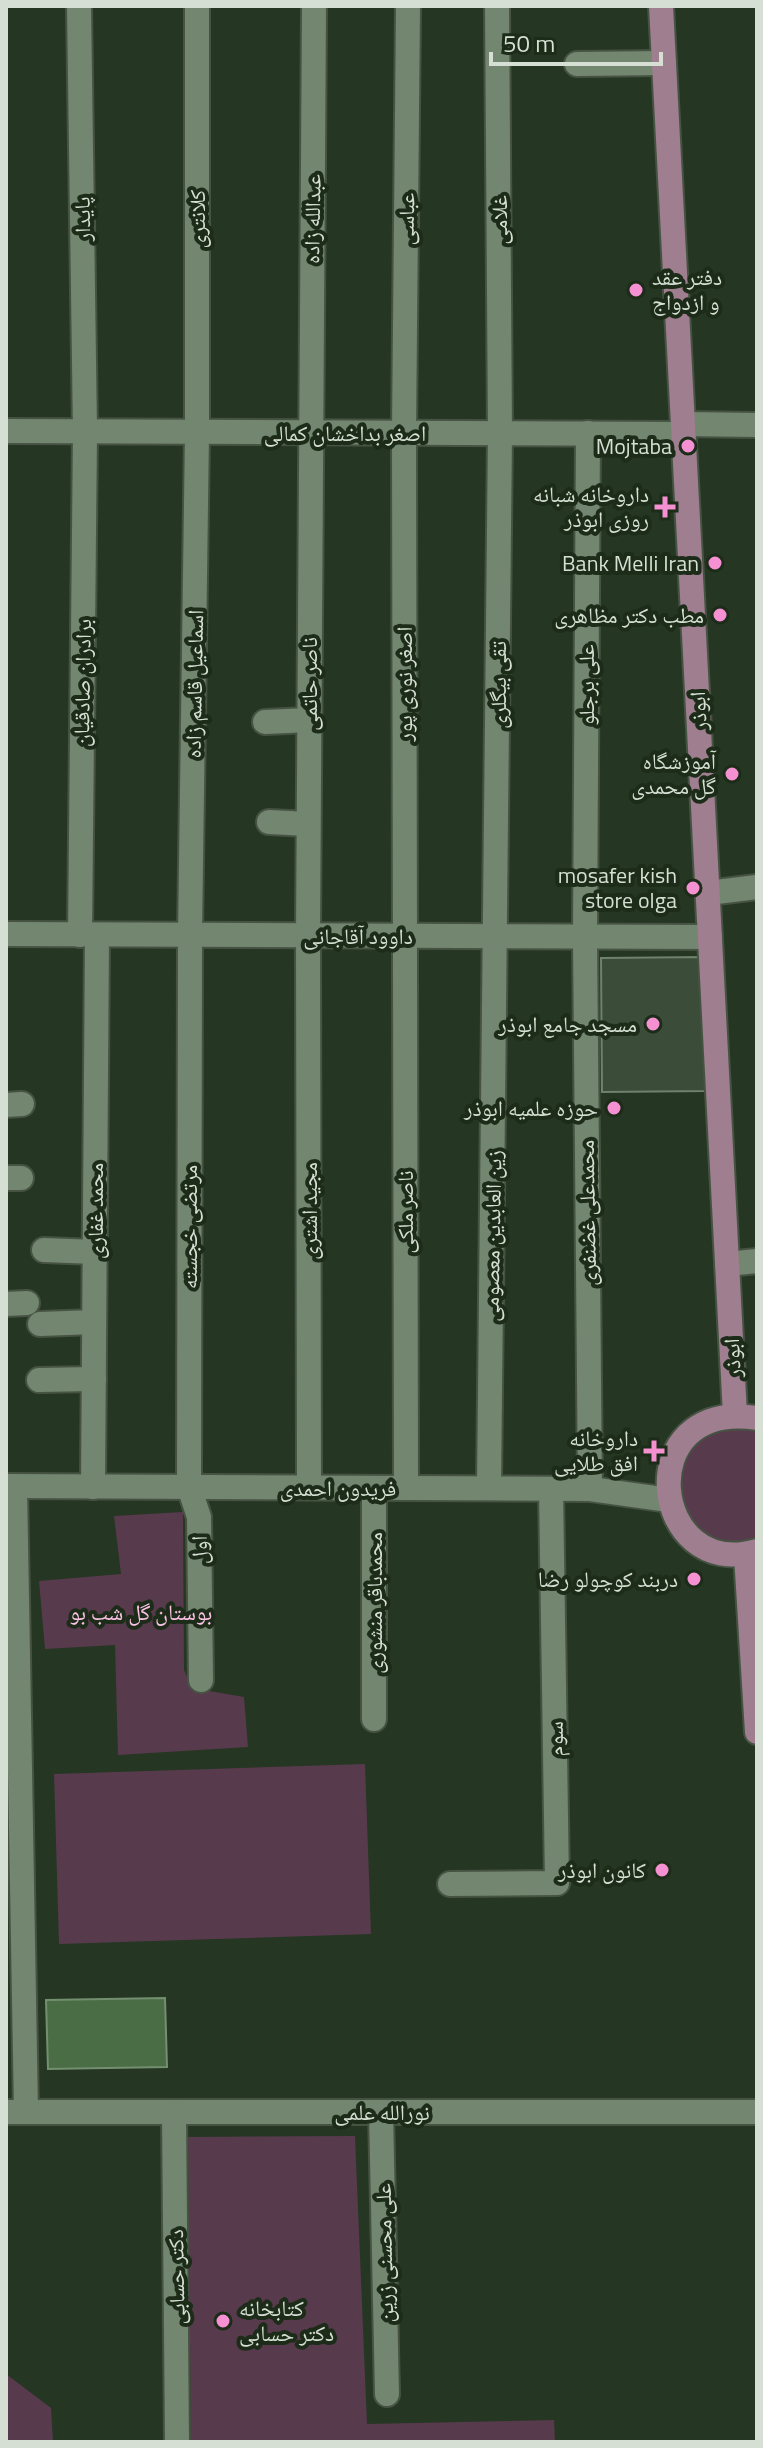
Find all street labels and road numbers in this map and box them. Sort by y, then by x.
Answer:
street label: عبدالله زاده [294,174,330,264]
street label: کلانتری [180,189,214,249]
street label: عباسی [389,192,423,246]
street label: غلامی [482,195,516,245]
street label: پایدار [65,196,99,243]
street label: اصغر بداخشان کمالی [264,416,426,450]
street label: اسماعیل قاسم زاده [176,609,212,759]
street label: برادران صادقیان [64,619,100,747]
street label: اصغر نوری پور [387,627,421,742]
street label: ناصر حاتمی [292,637,326,731]
street label: تقی بیگلری [481,640,515,729]
street label: علی برجلو [569,644,603,726]
street label: ابوذر [680,691,716,732]
street label: داوود آقاجانی [303,919,413,953]
street label: محمدعلی غضنفری [569,1140,605,1286]
street label: زین العابدین معصومی [474,1150,510,1322]
street label: مجید اشتری [292,1162,326,1260]
street label: محمد غفاری [78,1163,112,1259]
street label: مرتضی خجسته [172,1165,206,1289]
street label: ناصر ملکی [388,1170,422,1254]
street label: ابوذر [714,1338,750,1379]
street label: فریدون احمدی [280,1471,396,1505]
street label: محمدباقر منشوری [357,1532,391,1674]
street label: اول [182,1535,216,1565]
street label: سوم [538,1721,572,1757]
street label: نورالله علمی [334,2095,430,2129]
street label: علی محسنی زرین [366,2183,402,2323]
street label: دکتر حسابی [158,2229,194,2325]

